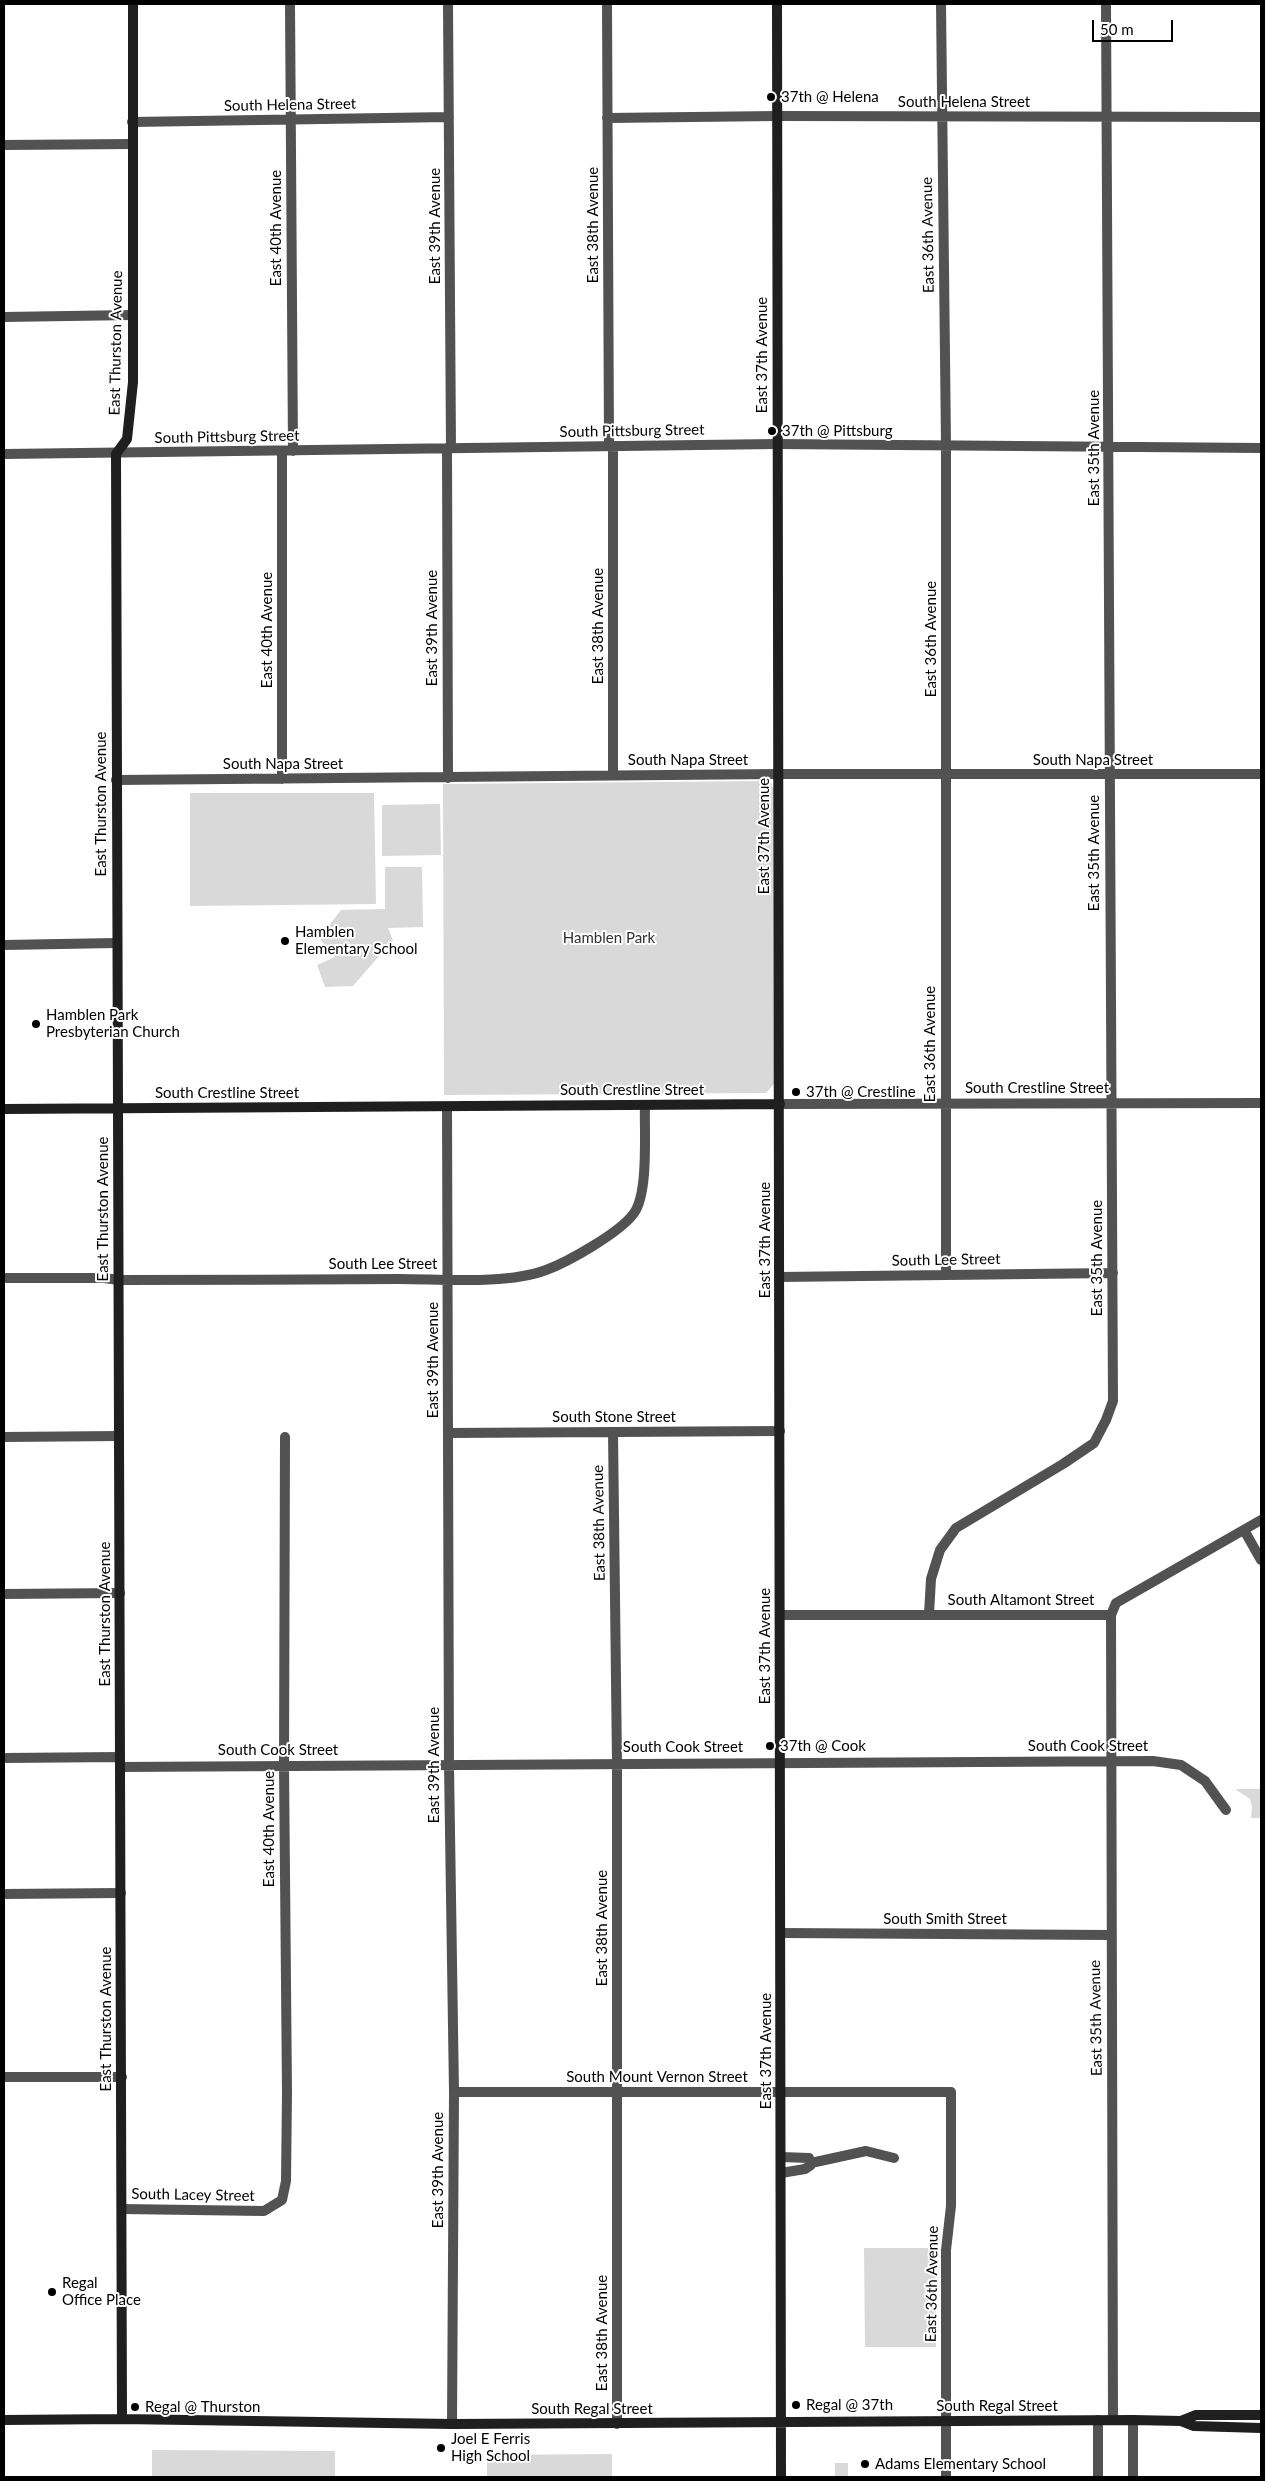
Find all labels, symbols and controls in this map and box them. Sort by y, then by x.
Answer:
scale bar [1095,10,1176,42]
text: 50 m [1100,20,1134,38]
place label: 37th @ Helena [781,88,879,106]
marker: 37th @ Helena [765,91,777,103]
street label: South Helena Street [898,93,1030,111]
street label: South Helena Street [224,95,356,115]
street label: East 38th Avenue [584,167,602,283]
street label: East 39th Avenue [426,168,444,284]
street label: East 40th Avenue [267,170,285,286]
street label: East 36th Avenue [918,177,938,293]
street label: East Thurston Avenue [106,270,126,416]
street label: East 37th Avenue [753,297,771,413]
street label: East 35th Avenue [1085,390,1103,506]
street label: South Pittsburg Street [559,421,705,441]
place label: 37th @ Pittsburg [782,422,893,440]
marker: 37th @ Pittsburg [766,425,778,437]
street label: South Pittsburg Street [154,427,300,447]
street label: East 38th Avenue [589,568,607,684]
street label: East 39th Avenue [423,570,441,686]
street label: East 40th Avenue [258,572,276,688]
street label: East 36th Avenue [922,581,940,697]
street label: East Thurston Avenue [92,732,110,876]
street label: South Napa Street [628,751,748,769]
street label: South Napa Street [1033,751,1153,769]
street label: South Napa Street [223,755,343,773]
street label: East 37th Avenue [755,778,773,894]
street label: East 35th Avenue [1085,795,1103,911]
place label: Hamblen Elementary School [295,923,418,958]
park label: Hamblen Park [563,929,655,947]
marker: Hamblen Elementary School [279,935,291,947]
street label: East 36th Avenue [921,986,939,1102]
place label: Hamblen Park Presbyterian Church [46,1006,180,1041]
marker: Hamblen Park Presbyterian Church [30,1018,42,1030]
street label: South Crestline Street [965,1079,1109,1097]
street label: South Crestline Street [560,1081,704,1099]
place label: 37th @ Crestline [806,1083,916,1101]
street label: South Crestline Street [155,1084,299,1102]
marker: 37th @ Crestline [790,1086,802,1098]
street label: East Thurston Avenue [94,1137,112,1281]
street label: East 37th Avenue [756,1182,774,1298]
street label: East 35th Avenue [1088,1200,1106,1316]
street label: South Lee Street [891,1250,1001,1270]
street label: South Lee Street [329,1255,437,1273]
street label: East 39th Avenue [424,1302,442,1418]
street label: South Stone Street [552,1408,676,1426]
street label: East 38th Avenue [589,1465,609,1581]
street label: East Thurston Avenue [96,1542,114,1686]
street label: East 37th Avenue [756,1588,774,1704]
street label: South Altamont Street [948,1591,1094,1609]
street label: East 39th Avenue [425,1707,443,1823]
place label: 37th @ Cook [780,1737,866,1755]
street label: South Cook Street [1028,1737,1148,1755]
street label: South Cook Street [623,1738,743,1756]
marker: 37th @ Cook [764,1740,776,1752]
street label: South Cook Street [218,1741,338,1759]
street label: East 40th Avenue [260,1771,278,1887]
street label: East 38th Avenue [593,1870,611,1986]
street label: South Smith Street [883,1910,1007,1928]
street label: East Thurston Avenue [97,1947,115,2091]
street label: East 35th Avenue [1086,1960,1106,2076]
street label: East 37th Avenue [757,1993,775,2109]
street label: South Mount Vernon Street [566,2068,748,2086]
street label: East 39th Avenue [429,2112,447,2228]
street label: South Lacey Street [131,2185,255,2205]
street label: East 36th Avenue [922,2226,942,2342]
place label: Regal Office Place [62,2274,141,2309]
street label: East 38th Avenue [593,2275,611,2391]
marker: Regal Office Place [46,2286,58,2298]
place label: Regal @ 37th [806,2396,893,2414]
street label: South Regal Street [936,2397,1058,2415]
place label: Regal @ Thurston [145,2398,260,2416]
marker: Regal @ 37th [790,2399,802,2411]
street label: South Regal Street [531,2400,653,2418]
marker: Regal @ Thurston [129,2401,141,2413]
place label: Joel E Ferris High School [451,2430,530,2465]
marker: Joel E Ferris High School [435,2442,447,2454]
place label: Adams Elementary School [875,2455,1046,2473]
marker: Adams Elementary School [859,2458,871,2470]

